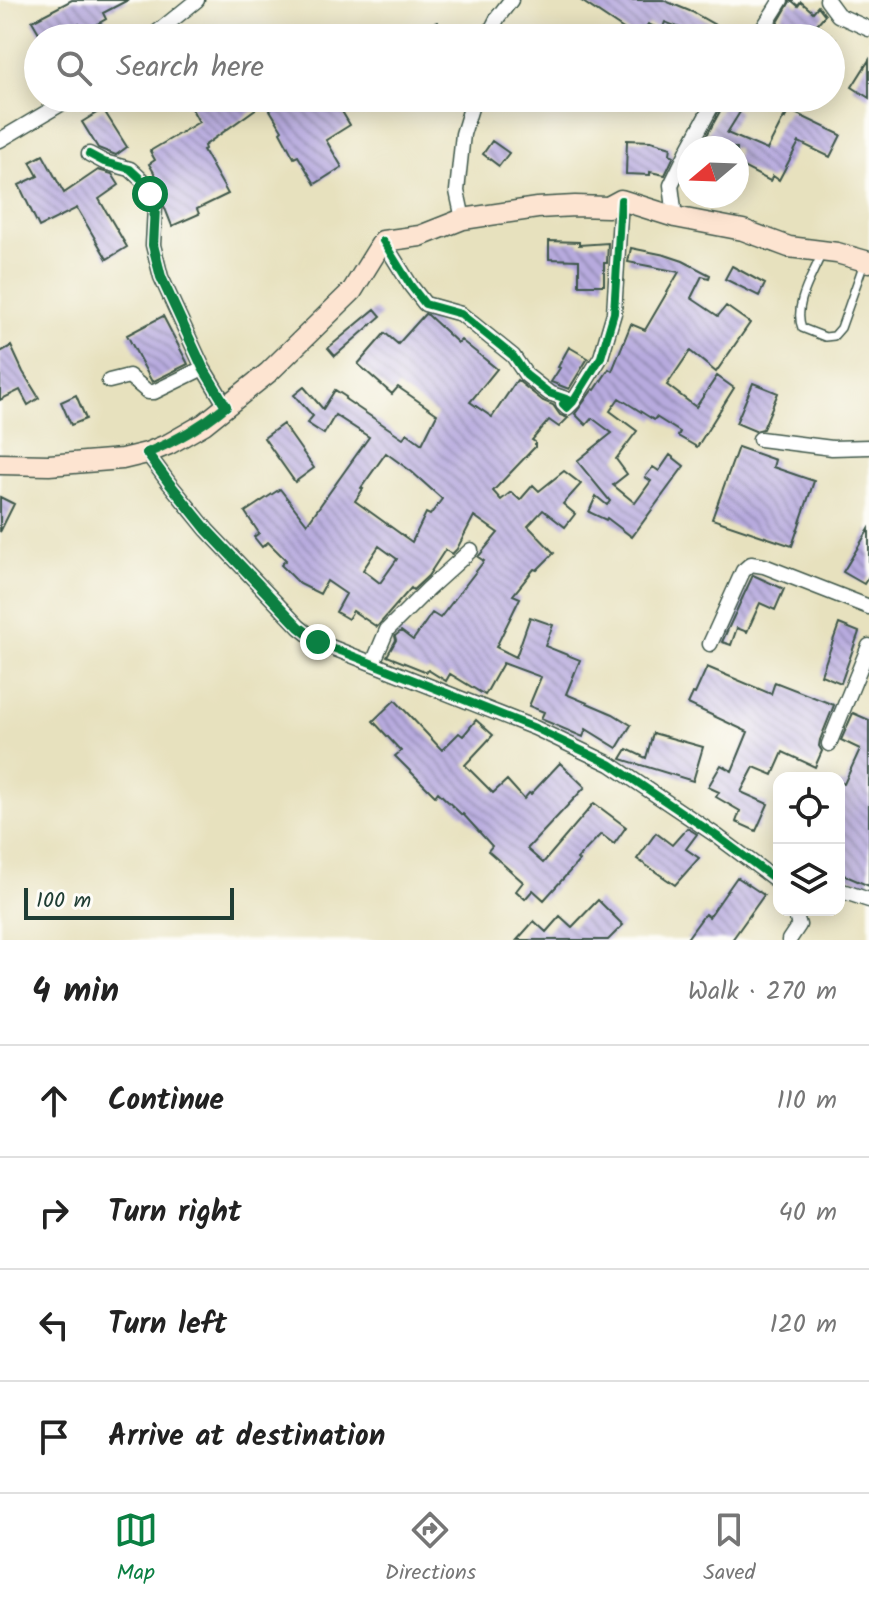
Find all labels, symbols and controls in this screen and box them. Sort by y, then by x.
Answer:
search box [24,24,845,112]
text: Search here [116,44,264,92]
icon: search [52,46,96,90]
north arrow [677,136,749,208]
route start [132,176,168,212]
route end [300,624,336,660]
map controls [773,772,845,916]
button: locate [773,772,845,844]
button: layers [773,844,845,916]
scale bar [24,884,234,920]
text: 100 m [36,884,91,919]
text: 4 min [32,965,119,1019]
text: Walk · 270 m [688,971,837,1013]
text: Continue [108,1077,224,1125]
icon: ahead [32,1079,76,1123]
text: 110 m [777,1080,837,1122]
text: Turn right [108,1189,241,1237]
icon: right [32,1191,76,1235]
text: 40 m [779,1192,837,1234]
text: Turn left [108,1301,227,1349]
icon: left [32,1303,76,1347]
text: 120 m [770,1304,837,1346]
text: Arrive at destination [108,1413,385,1461]
icon: arrive [32,1415,76,1459]
tab: Map [114,1508,158,1591]
tab: Directions [385,1508,476,1591]
tab: Saved [703,1508,755,1591]

